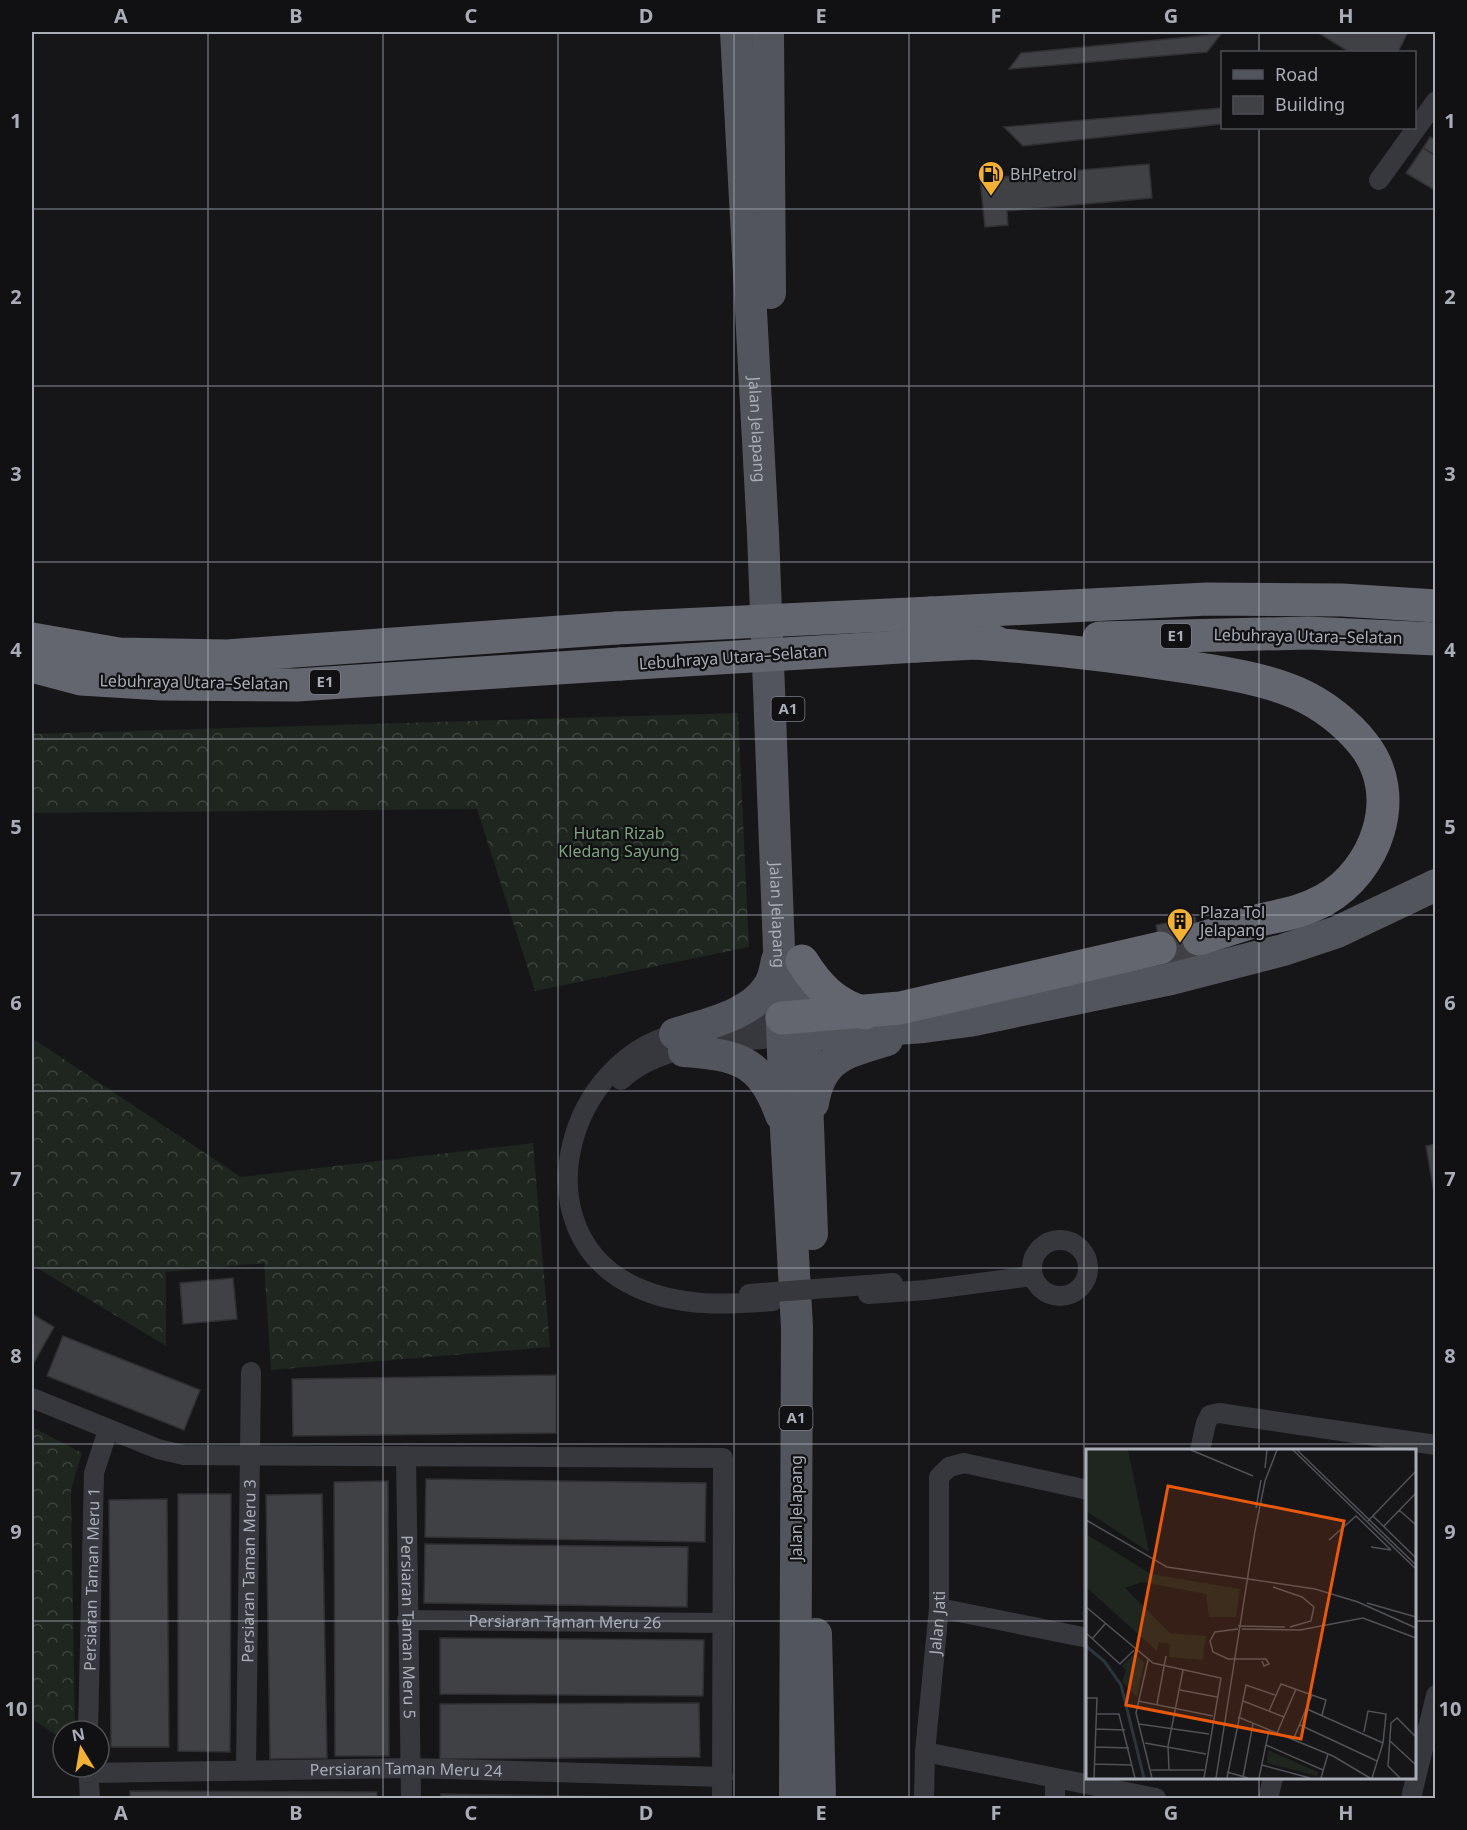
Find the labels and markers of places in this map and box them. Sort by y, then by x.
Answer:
fuel station icon: BHPetrol [976,159,1006,197]
place label: BHPetrol [1010,163,1077,185]
place label: Plaza Tol Jelapang [1198,901,1265,941]
building icon: Plaza Tol Jelapang [1165,906,1195,944]

